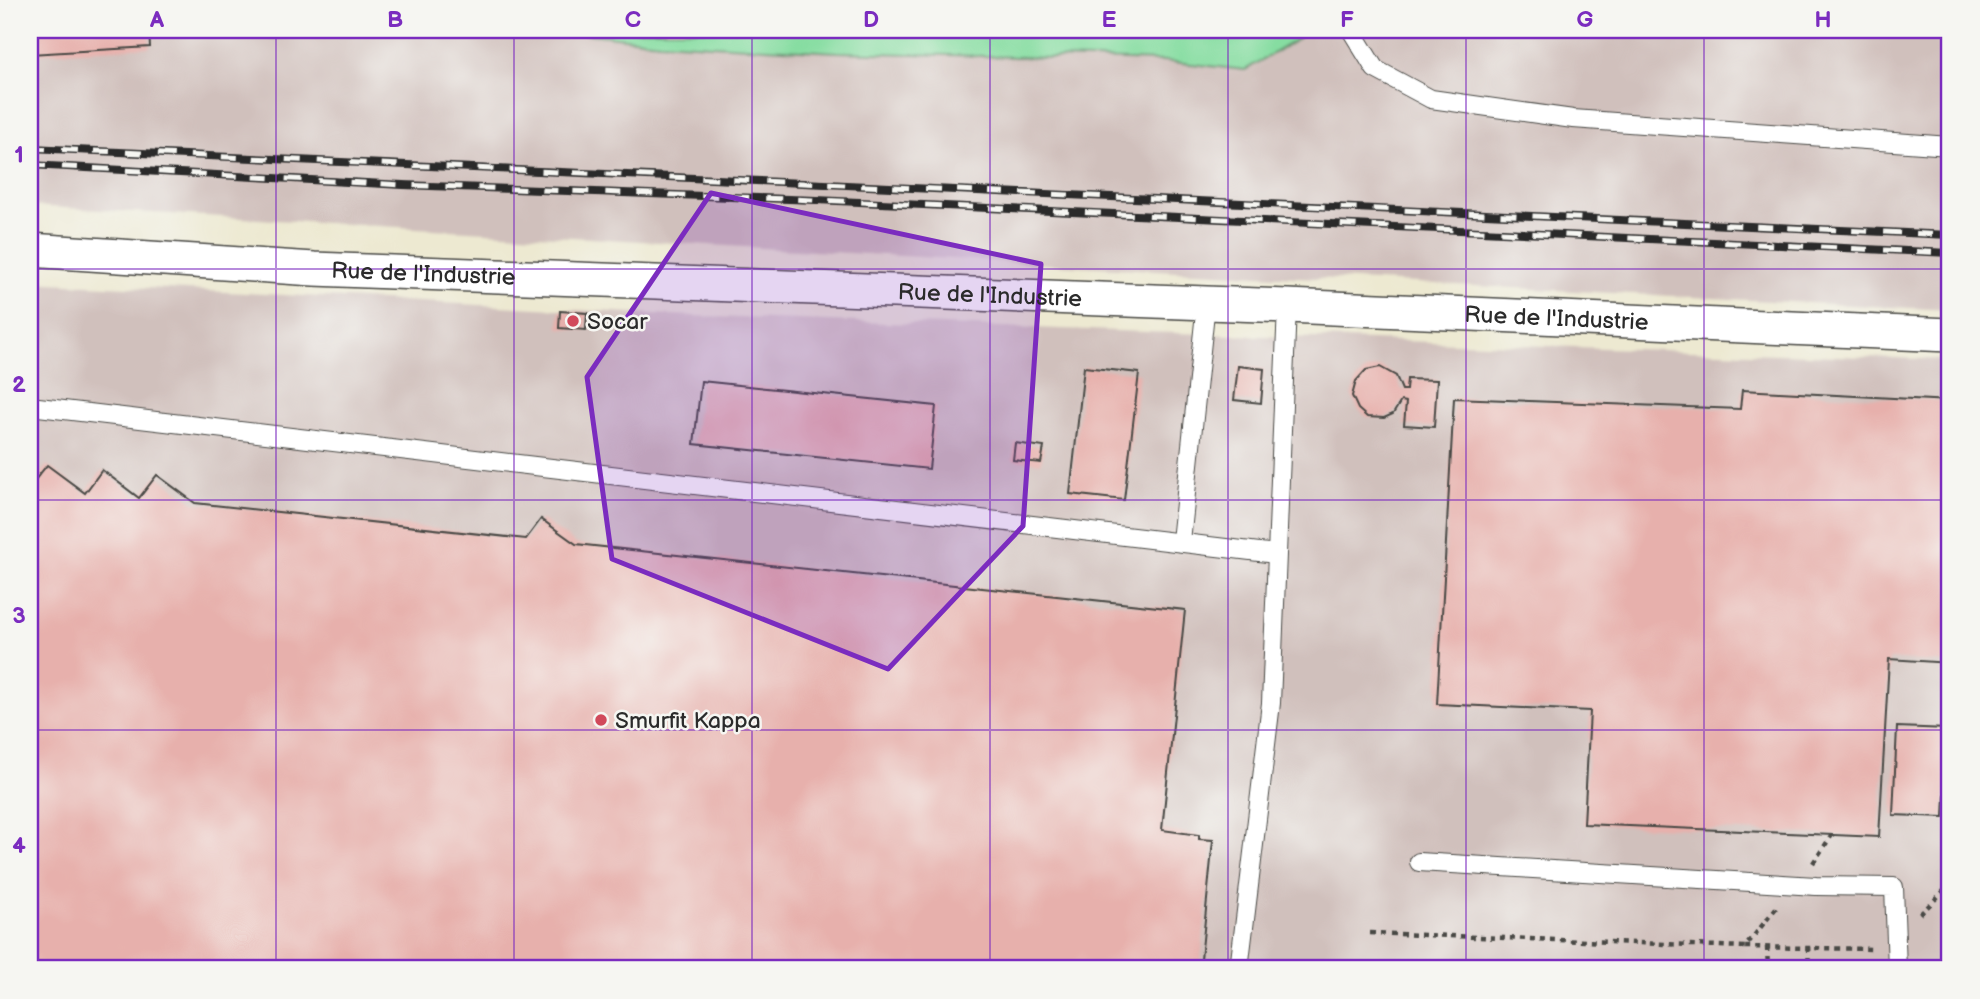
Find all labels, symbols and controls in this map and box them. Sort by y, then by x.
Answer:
text: A [149,6,165,34]
text: B [387,6,403,34]
text: C [625,6,641,34]
text: D [863,6,879,34]
text: E [1102,6,1117,34]
text: F [1340,6,1354,34]
text: G [1577,6,1594,34]
text: H [1814,6,1832,34]
text: 1 [14,141,24,169]
street label: Rue de l'Industrie [331,257,516,292]
street label: Rue de l'Industrie [897,278,1082,313]
street label: Rue de l'Industrie [1464,301,1649,337]
place label: Socar [587,308,648,336]
marker: Socar [565,313,581,329]
text: 2 [12,371,26,399]
text: 3 [12,602,26,630]
place label: Smurfit Kappa [615,707,761,735]
marker: Smurfit Kappa [593,712,609,728]
text: 4 [12,832,26,860]

